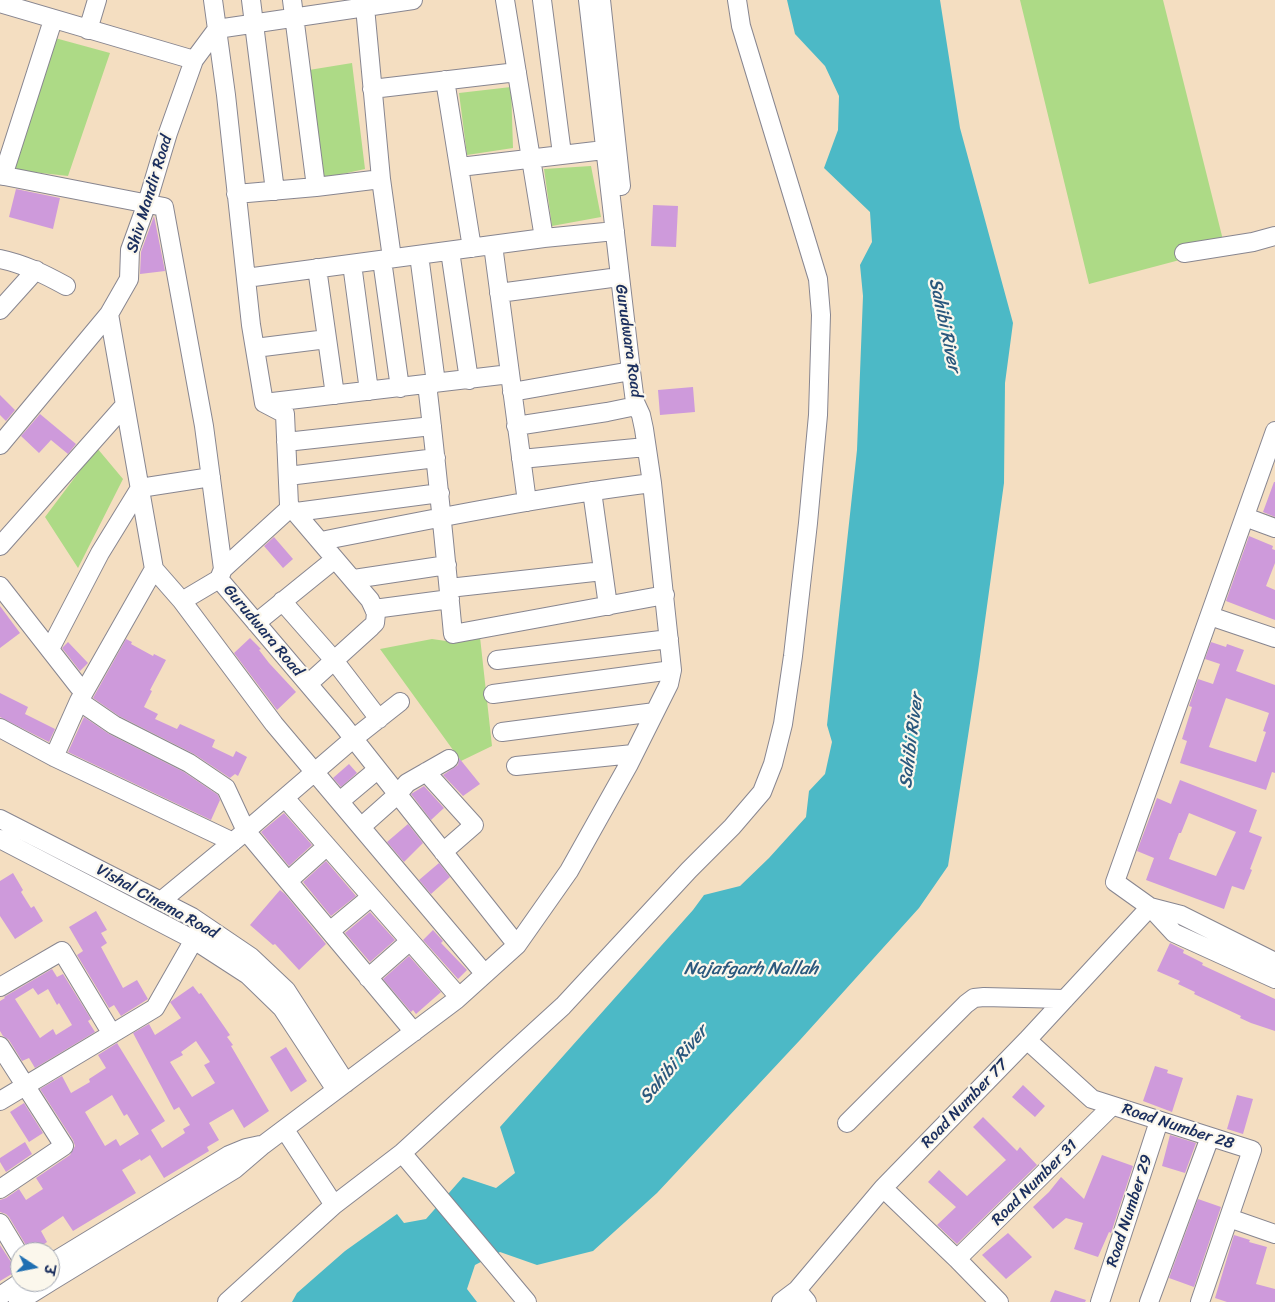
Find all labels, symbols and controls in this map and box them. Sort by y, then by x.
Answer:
street label: Shiv Mandir Road [123,133,177,255]
water label: Sahibi River [924,276,964,374]
street label: Gurudwara Road [611,283,645,399]
street label: Gurudwara Road [219,581,307,681]
water label: Sahibi River [895,693,929,789]
street label: Vishal Cinema Road [93,861,221,943]
water label: Najafgarh Nallah [684,958,818,980]
water label: Sahibi River [635,1022,713,1108]
street label: Road Number 77 [918,1056,1012,1152]
street label: Road Number 28 [1119,1100,1237,1154]
street label: Road Number 31 [988,1136,1082,1230]
street label: Road Number 29 [1103,1152,1157,1270]
north arrow [10,1242,60,1292]
text: उ [36,1263,62,1277]

